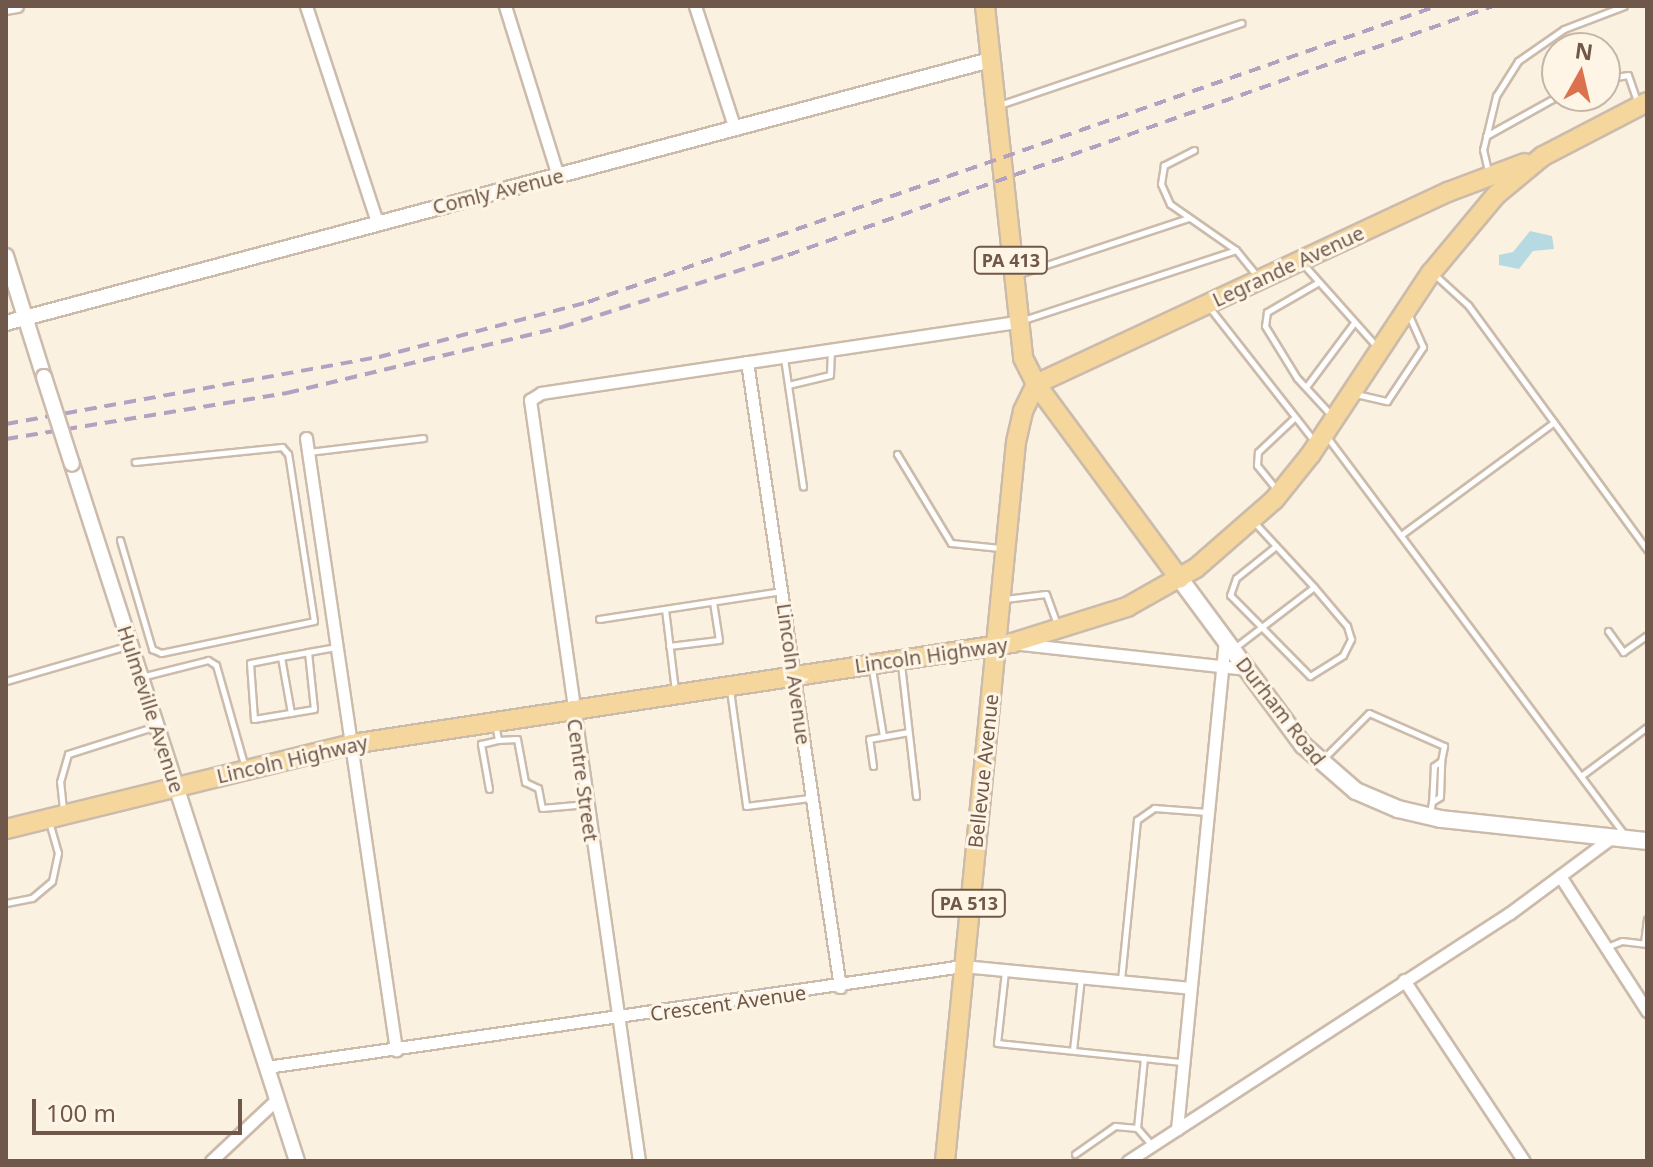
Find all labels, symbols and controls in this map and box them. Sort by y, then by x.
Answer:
north arrow [1541,32,1621,112]
text: N [1573,34,1595,66]
street label: Comly Avenue [430,163,566,219]
street label: Legrande Avenue [1208,220,1368,312]
road number: PA 413 [973,246,1049,274]
street label: Lincoln Avenue [772,602,816,746]
street label: Hulmeville Avenue [113,622,189,796]
street label: Lincoln Highway [853,632,1009,678]
street label: Durham Road [1231,652,1331,770]
street label: Bellevue Avenue [963,693,1003,849]
street label: Centre Street [563,717,603,843]
street label: Lincoln Highway [214,730,370,788]
road number: PA 513 [931,889,1007,917]
street label: Crescent Avenue [648,980,808,1026]
scale bar [36,1083,246,1133]
text: 100 m [46,1096,116,1129]

